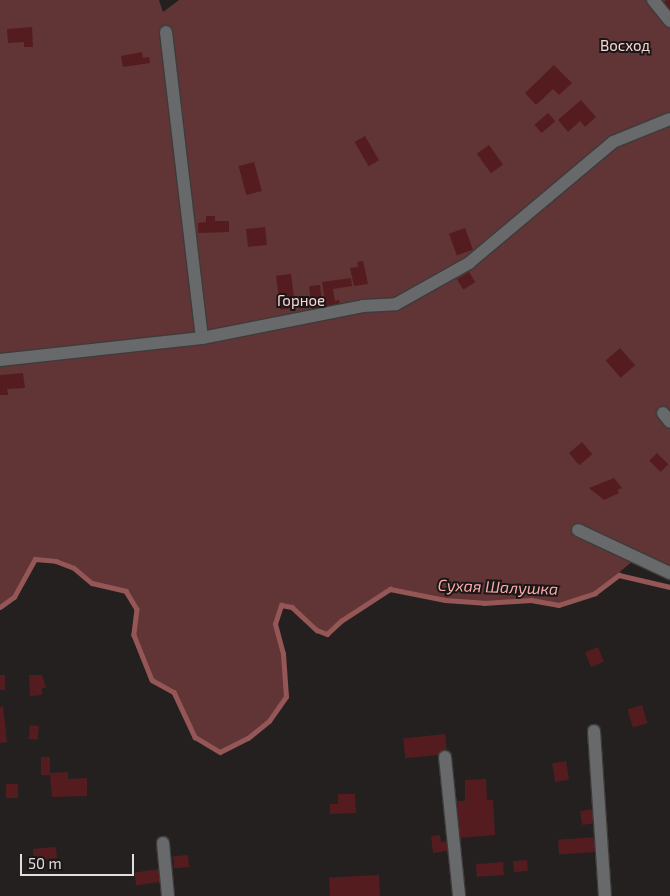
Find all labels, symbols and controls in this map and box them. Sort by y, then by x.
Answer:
park label: Восход [600,37,650,55]
park label: Горное [277,292,325,310]
water label: Сухая Шалушка [437,575,559,599]
scale bar [22,844,136,876]
text: 50 m [28,854,62,872]

